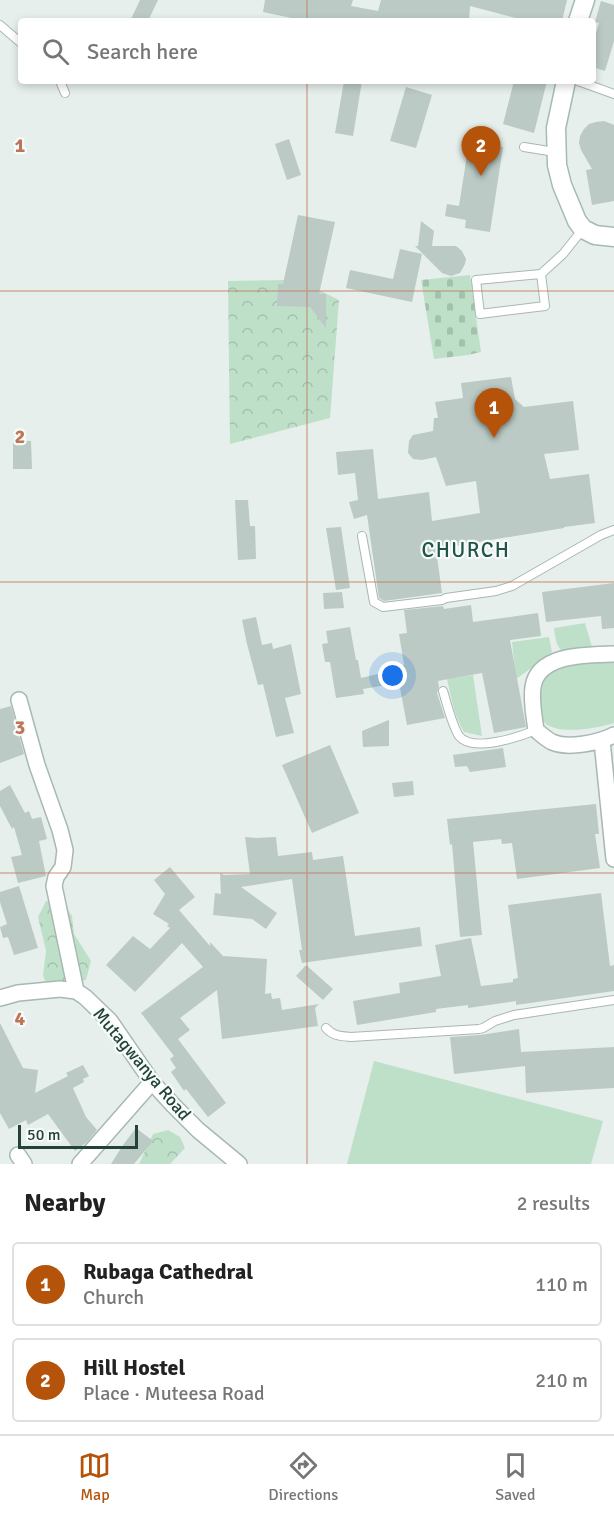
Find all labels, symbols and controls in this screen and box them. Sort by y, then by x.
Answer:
search box [18,18,596,84]
icon: search [39,35,72,68]
text: Search here [87,38,198,65]
pin: 2 [462,126,500,176]
text: 1 [15,133,26,158]
pin: 1 [474,388,514,438]
text: 2 [15,424,25,449]
district label: CHURCH [421,537,511,563]
your location [378,661,407,690]
text: 3 [15,715,25,740]
street label: Mutagwanya Road [88,1003,196,1125]
text: 4 [15,1006,26,1031]
scale bar [18,1122,138,1150]
text: 50 m [27,1125,61,1145]
text: Nearby [24,1187,105,1219]
text: 2 results [517,1191,590,1216]
text: Rubaga Cathedral [83,1258,253,1285]
text: 1 [40,1272,51,1297]
text: 110 m [535,1272,588,1297]
text: Church [83,1285,144,1310]
text: Hill Hostel [83,1354,185,1381]
text: 2 [40,1368,51,1393]
text: 210 m [535,1368,588,1393]
text: Place · Muteesa Road [83,1381,265,1406]
tab: Map [78,1449,111,1505]
tab: Directions [268,1449,338,1505]
tab: Saved [495,1449,536,1505]

